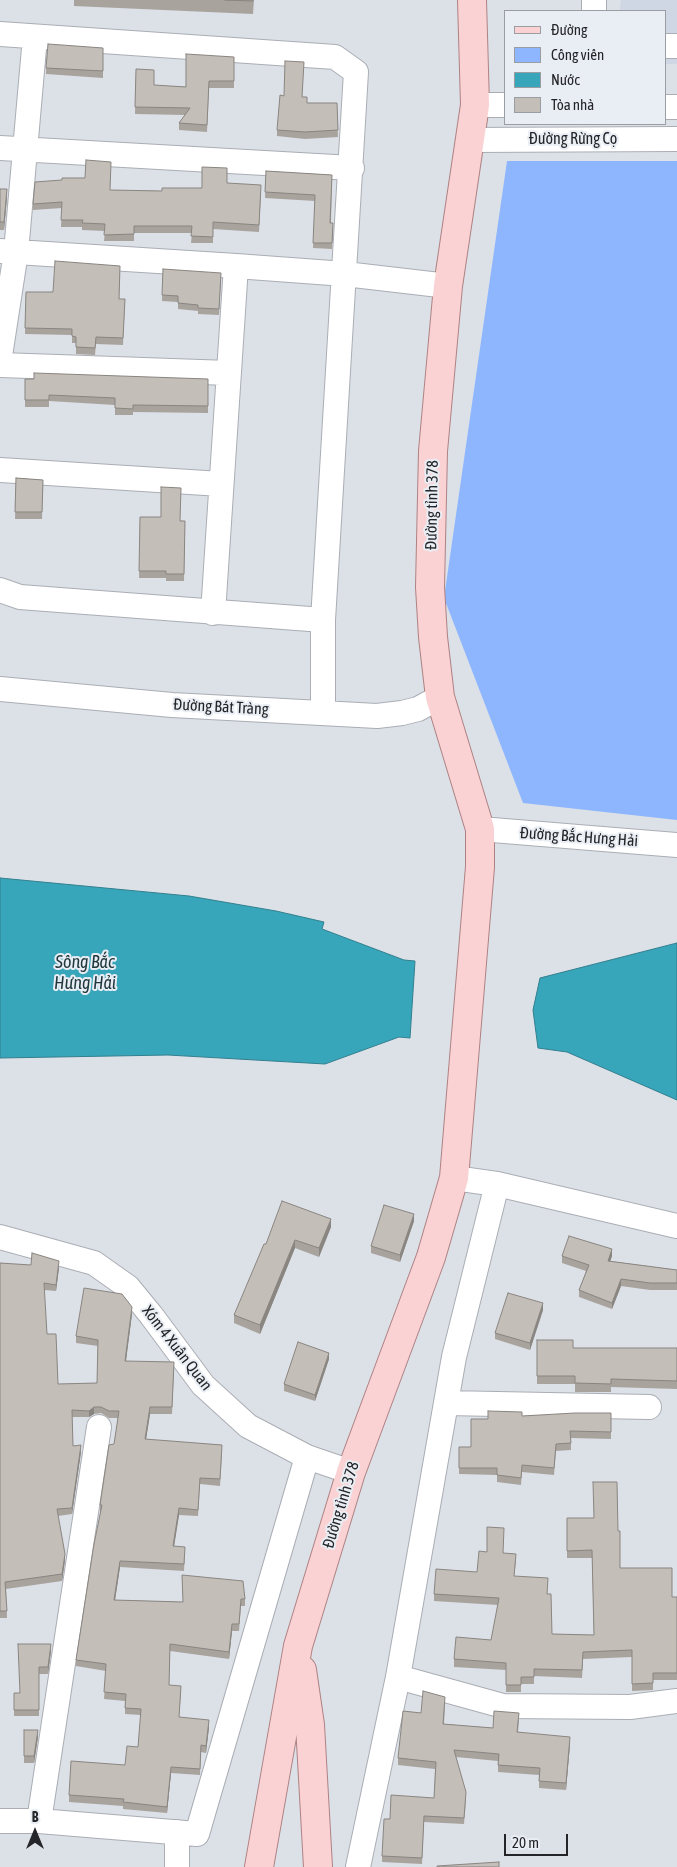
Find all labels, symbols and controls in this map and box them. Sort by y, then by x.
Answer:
legend [504,10,667,125]
text: Đường [551,21,587,38]
text: Công viên [551,46,604,63]
text: Nước [551,71,580,88]
text: Tòa nhà [551,96,594,113]
street label: Đường Rừng Cọ [529,129,617,149]
street label: Đường tỉnh 378 [422,460,442,550]
street label: Đường Bát Tràng [173,695,269,719]
street label: Đường Bắc Hưng Hải [519,823,639,851]
water label: Sông Bắc Hưng Hải [54,951,116,994]
street label: Xóm 4 Xuân Quan [138,1302,216,1394]
street label: Đường tỉnh 378 [319,1459,363,1551]
north arrow [10,1807,60,1857]
text: B [32,1809,38,1825]
scale bar [507,1824,571,1856]
text: 20 m [512,1834,539,1851]

